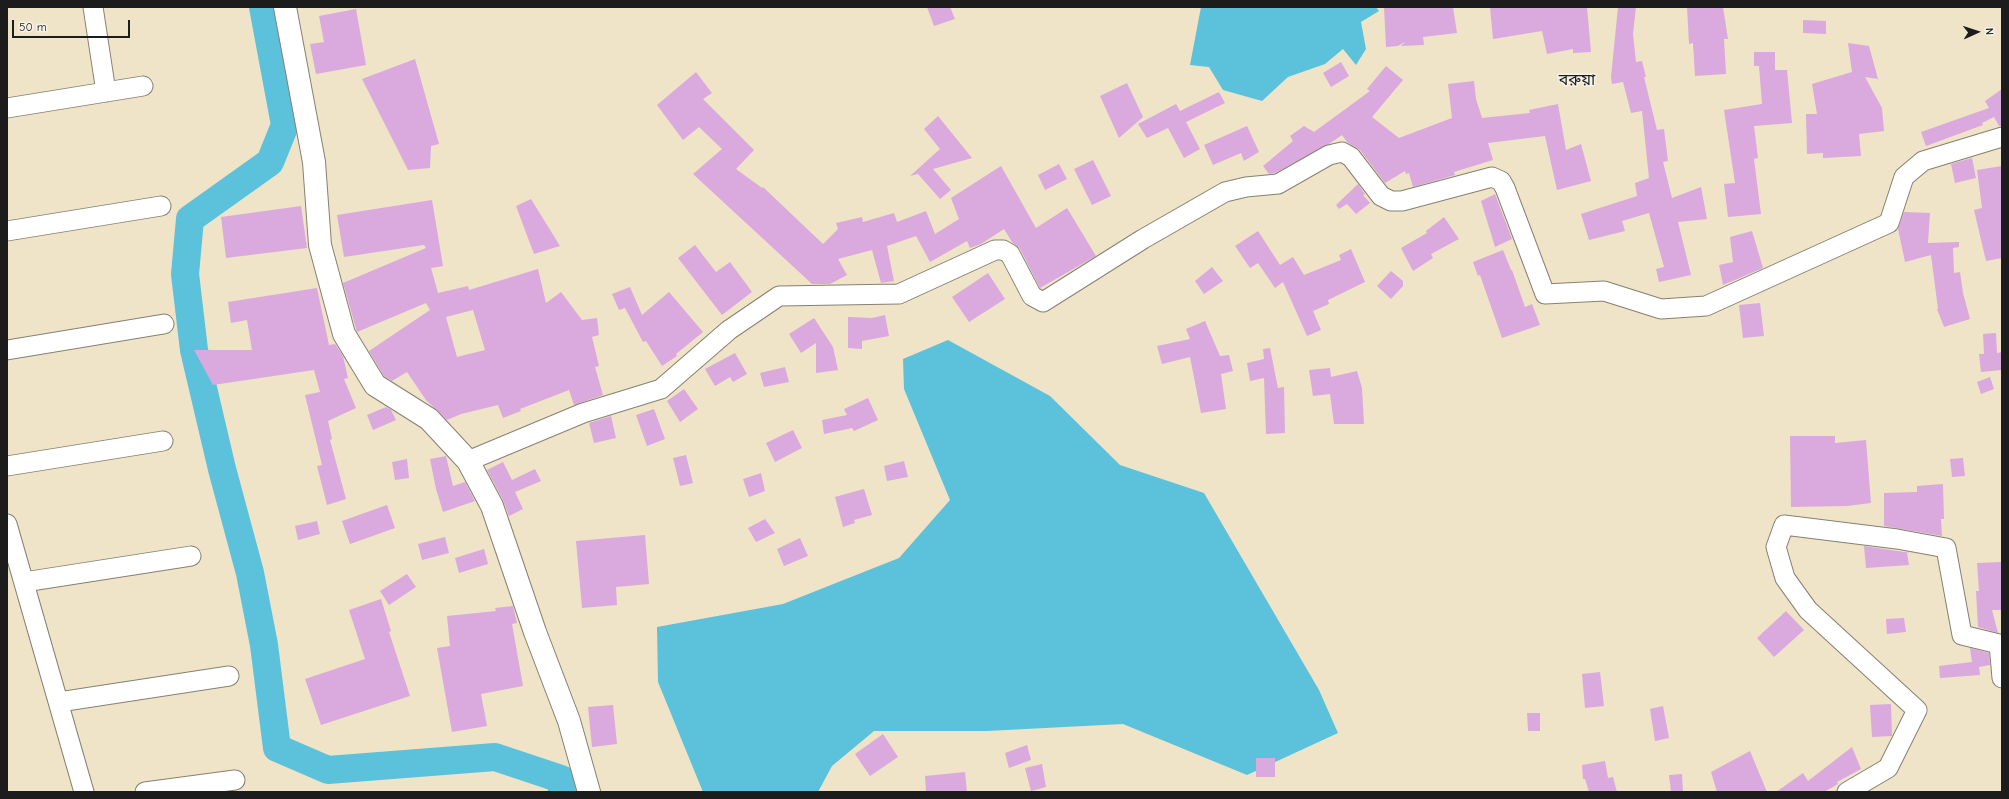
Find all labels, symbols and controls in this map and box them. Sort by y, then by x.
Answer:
scale bar [14,12,132,38]
north arrow [1957,12,1997,52]
text: 50 m [19,20,47,34]
text: N [1983,27,1996,35]
district label: বরুয়া [1559,70,1595,90]

